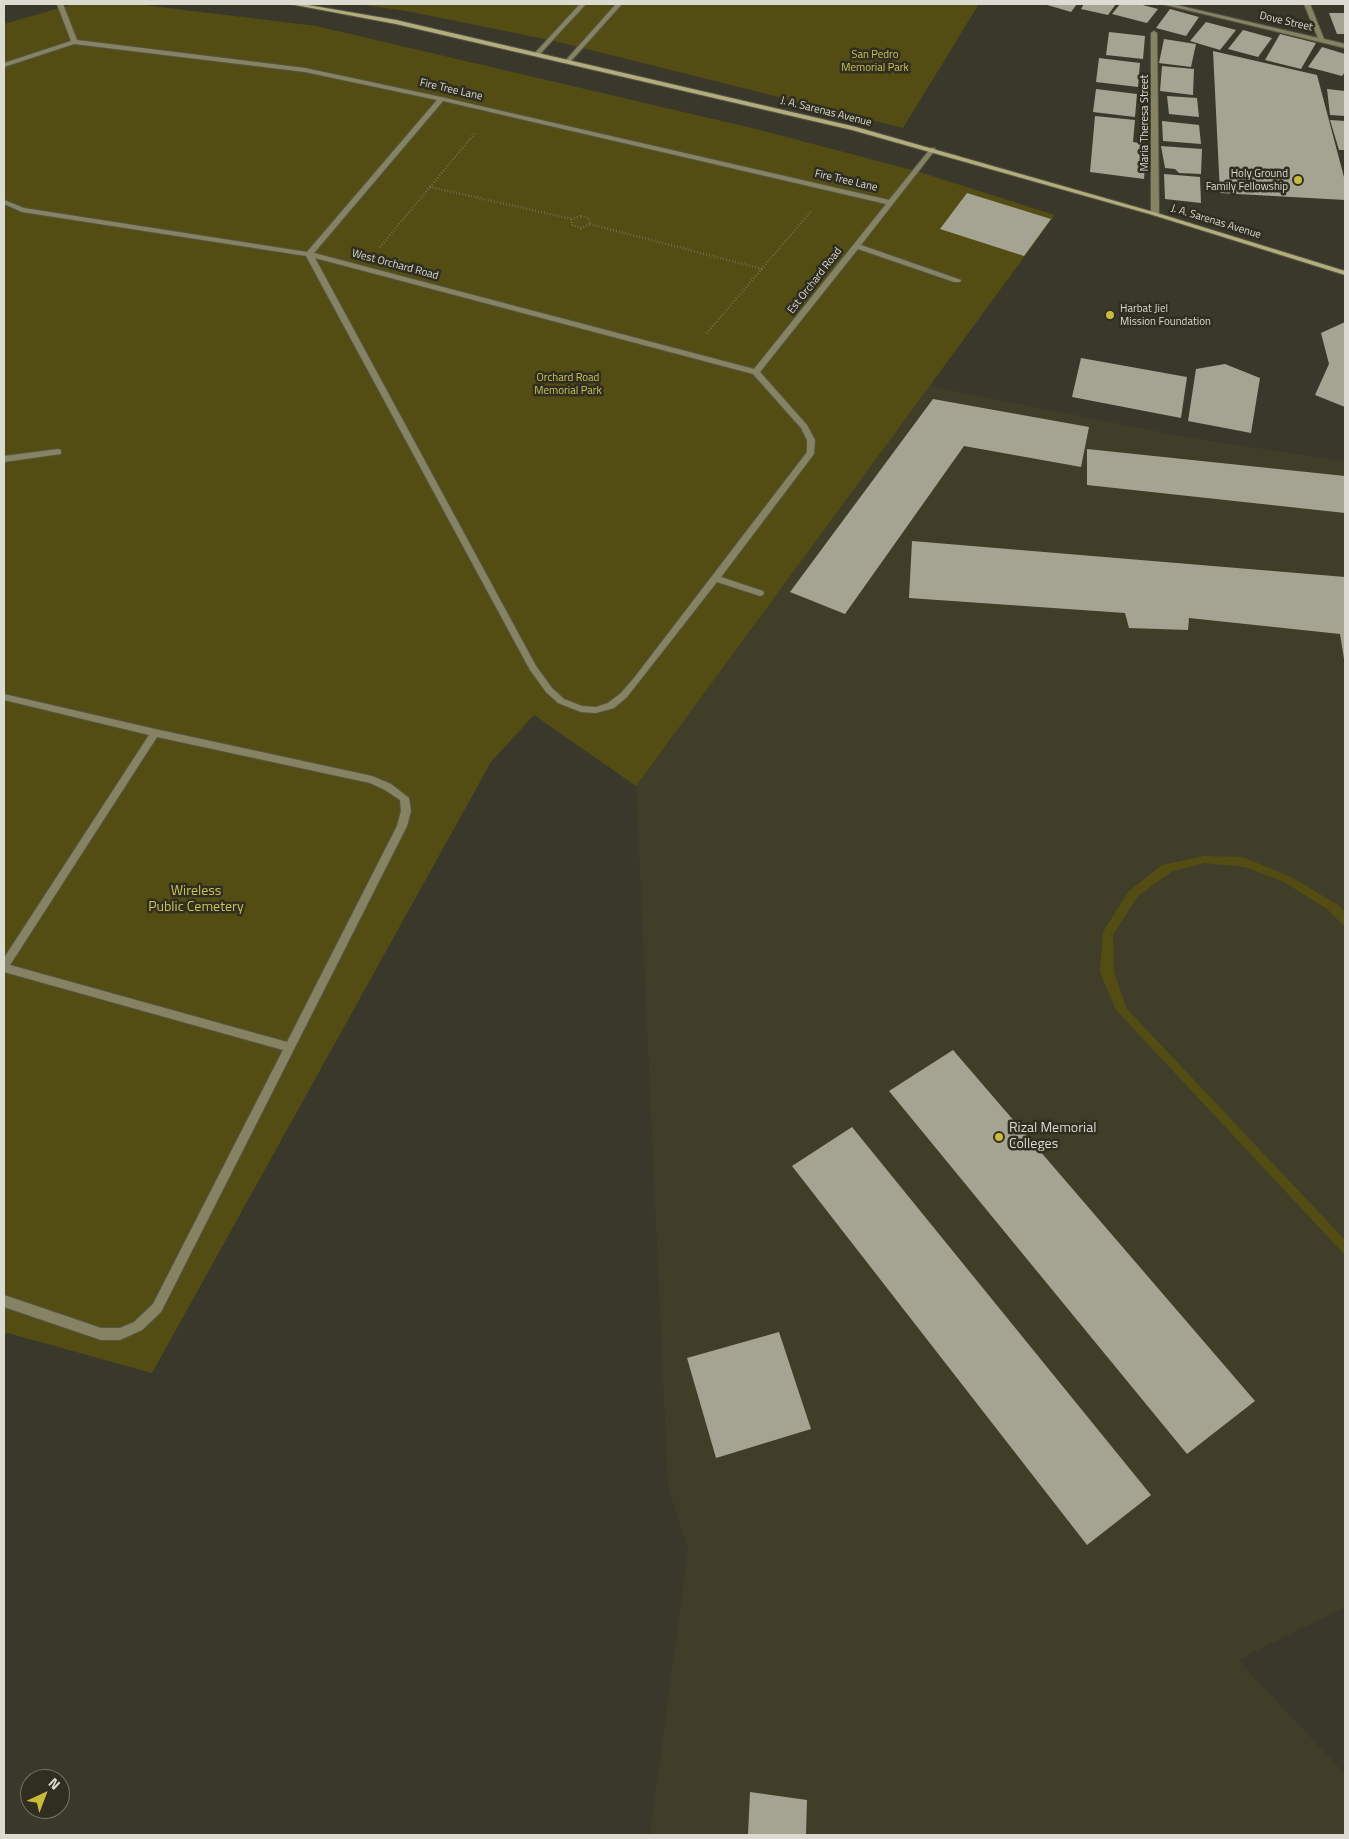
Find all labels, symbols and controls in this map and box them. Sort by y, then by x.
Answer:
street label: Dove Street [1258,9,1314,35]
park label: San Pedro Memorial Park [841,48,909,74]
street label: Maria Theresa Street [1138,75,1152,171]
street label: Fire Tree Lane [418,76,484,104]
street label: J. A. Sarenas Avenue [779,94,873,130]
street label: Fire Tree Lane [813,167,879,195]
place label: Holy Ground Family Fellowship [1206,167,1288,193]
marker: Holy Ground Family Fellowship [1292,174,1304,186]
street label: J. A. Sarenas Avenue [1169,202,1263,242]
street label: Est Orchard Road [785,245,845,317]
street label: West Orchard Road [350,247,440,283]
place label: Harbat Jiel Mission Foundation [1120,302,1211,328]
marker: Harbat Jiel Mission Foundation [1104,309,1116,321]
park label: Orchard Road Memorial Park [534,371,602,397]
park label: Wireless Public Cemetery [148,884,244,916]
place label: Rizal Memorial Colleges [1009,1121,1096,1154]
marker: Rizal Memorial Colleges [993,1131,1005,1143]
north arrow [20,1769,70,1819]
text: N [44,1772,66,1794]

